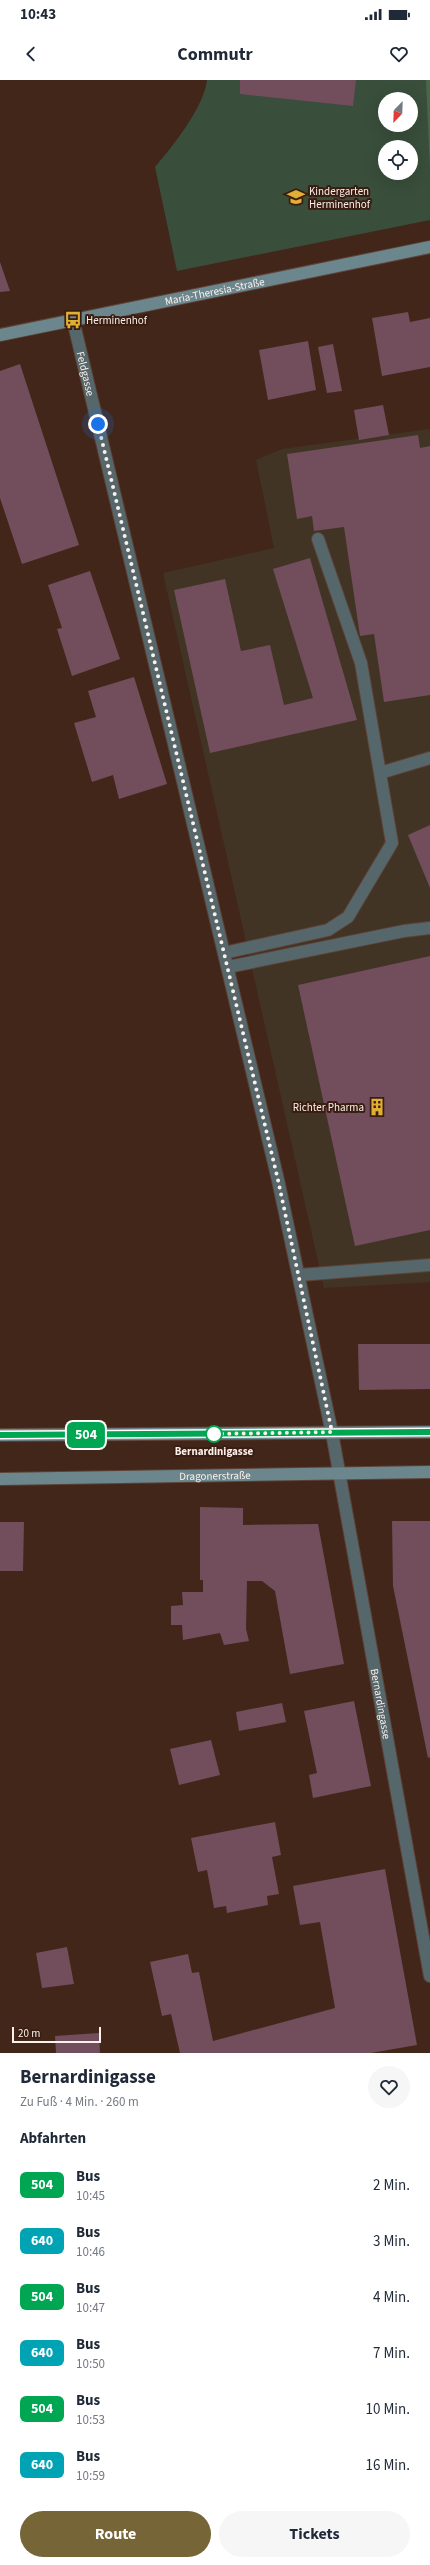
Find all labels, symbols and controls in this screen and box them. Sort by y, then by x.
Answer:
text: 10:43 [20,4,56,25]
text: Commutr [177,42,253,67]
icon: back [20,43,42,65]
icon: heart [388,43,410,65]
north arrow [378,92,418,132]
map controls [378,92,418,180]
button: locate [378,140,418,180]
place label: Kindergarten Herminenhof [309,184,371,212]
school or university icon: Kindergarten Herminenhof [286,187,306,207]
street label: Maria-Theresia-Straße [163,273,266,309]
bus stop icon: Herminenhof [63,310,83,330]
place label: Herminenhof [86,313,148,328]
street label: Feldgasse [73,350,98,398]
your location [88,414,108,434]
building icon: Richter Pharma [367,1097,387,1117]
place label: Richter Pharma [293,1100,364,1115]
line badge: 504 [63,1422,109,1448]
text: 504 [75,1425,97,1445]
marker: Bernardinigasse [205,1425,223,1443]
place label: Bernardinigasse [175,1444,254,1459]
street label: Dragonerstraße [179,1467,251,1484]
street label: Bernardingasse [367,1667,395,1741]
scale bar [12,2025,101,2044]
text: 20 m [18,2026,40,2041]
text: Bernardinigasse [20,2064,156,2091]
button: heart [368,2066,410,2108]
text: Zu Fuß · 4 Min. · 260 m [20,2093,139,2111]
text: Abfahrten [20,2128,86,2149]
text: Bus [76,2166,100,2187]
text: 504 [31,2175,53,2195]
text: 2 Min. [373,2175,410,2196]
text: 10:45 [76,2187,105,2205]
text: Bus [76,2222,100,2243]
text: 640 [31,2231,53,2251]
text: 3 Min. [373,2231,410,2252]
text: 10:46 [76,2243,105,2261]
text: Bus [76,2278,100,2299]
text: 504 [31,2287,53,2307]
text: 4 Min. [373,2287,410,2308]
text: 10:47 [76,2299,105,2317]
text: Bus [76,2334,100,2355]
text: 640 [31,2343,53,2363]
text: 7 Min. [373,2343,410,2364]
text: 10:50 [76,2355,105,2373]
text: Bus [76,2390,100,2411]
text: 504 [31,2399,53,2419]
text: 10 Min. [366,2399,410,2420]
text: 10:53 [76,2411,105,2429]
text: Bus [76,2446,100,2467]
text: 640 [31,2455,53,2475]
text: 16 Min. [366,2455,410,2476]
text: 10:59 [76,2467,105,2485]
button: Route [20,2511,211,2557]
button: Tickets [219,2511,410,2557]

